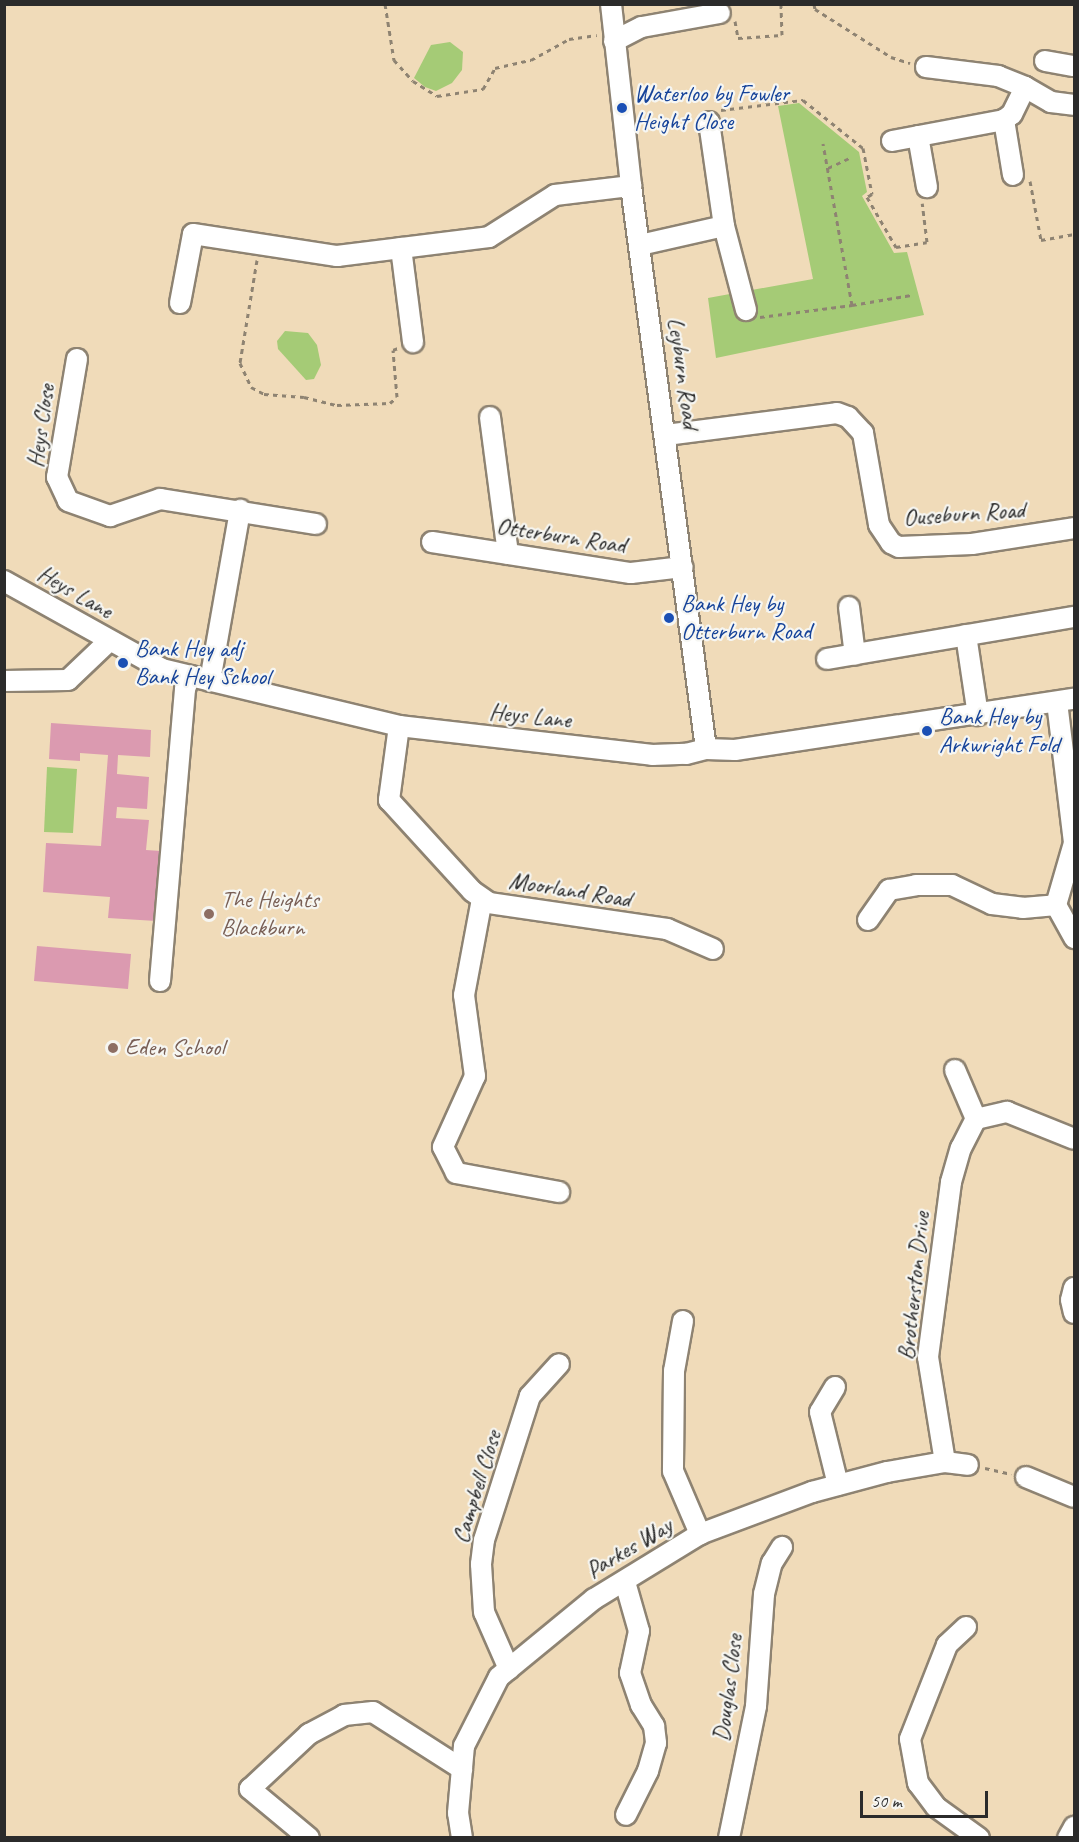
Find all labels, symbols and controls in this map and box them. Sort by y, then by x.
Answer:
place label: Waterloo by Fowler Height Close [634,80,789,136]
marker: Waterloo by Fowler Height Close [615,101,629,115]
street label: Leyburn Road [661,316,705,430]
street label: Heys Close [21,383,61,469]
street label: Ouseburn Road [902,495,1026,533]
street label: Otterburn Road [495,512,627,560]
street label: Heys Lane [32,559,118,625]
place label: Bank Hey by Otterburn Road [681,590,810,646]
marker: Bank Hey by Otterburn Road [662,611,676,625]
place label: Bank Hey adj Bank Hey School [135,635,270,691]
marker: Bank Hey adj Bank Hey School [116,656,130,670]
street label: Heys Lane [487,697,573,735]
place label: Bank Hey by Arkwright Fold [939,703,1059,759]
marker: Bank Hey by Arkwright Fold [920,724,934,738]
street label: Moorland Road [507,866,633,914]
place label: The Heights Blackburn [221,886,319,942]
marker: The Heights Blackburn [202,907,216,921]
place label: Eden School [125,1034,223,1062]
marker: Eden School [106,1041,120,1055]
street label: Brotherston Drive [892,1210,936,1362]
street label: Campbell Close [446,1427,508,1547]
street label: Parkes Way [581,1511,677,1585]
street label: Douglas Close [707,1633,749,1743]
scale bar [863,1779,990,1817]
text: 50 m [871,1790,902,1812]

